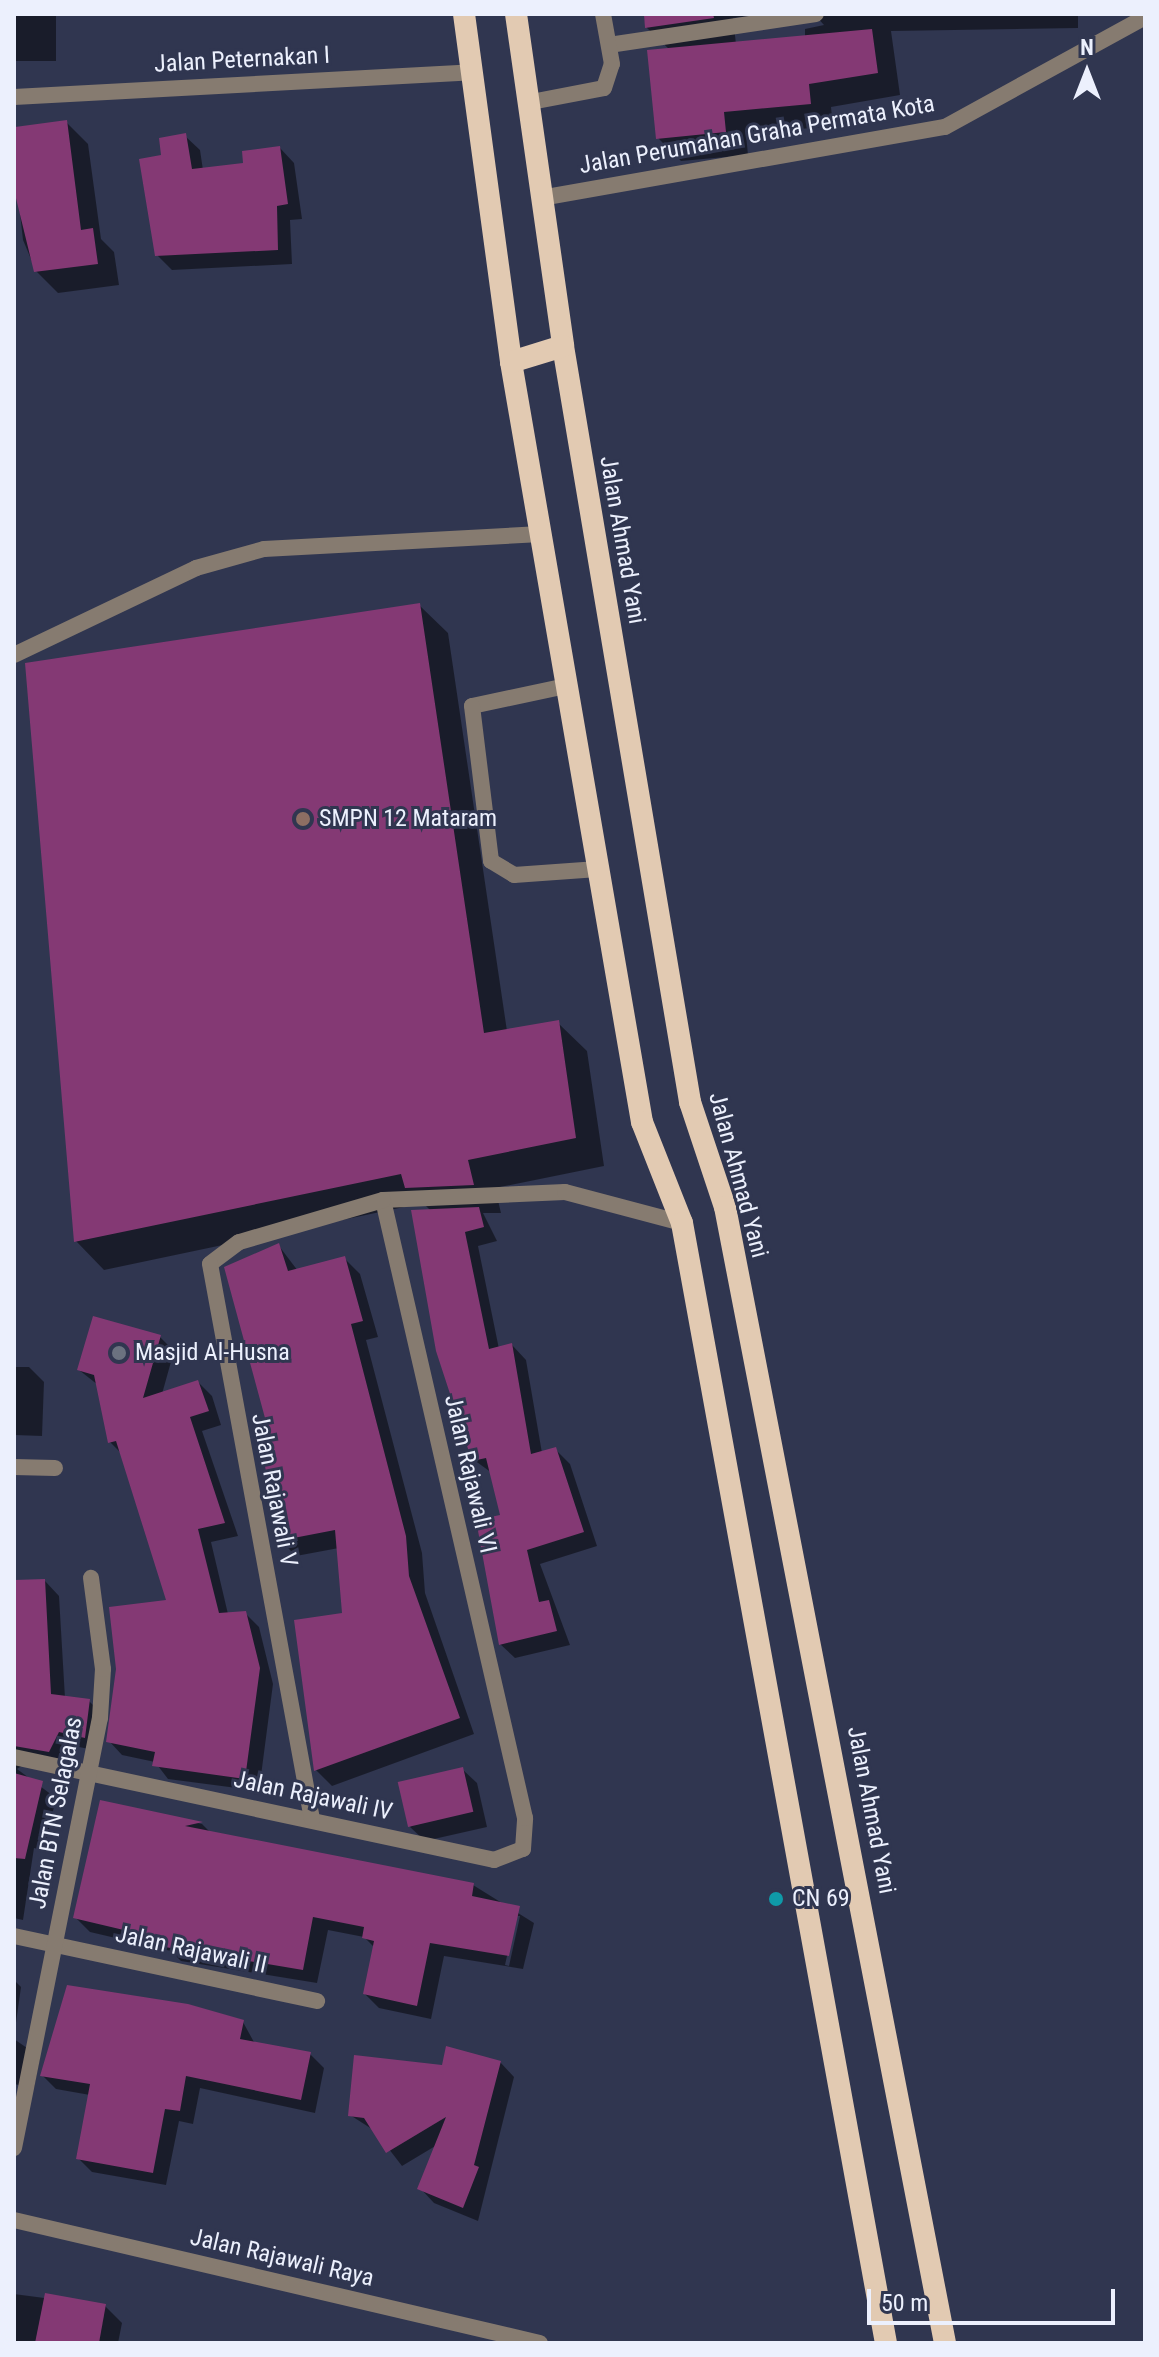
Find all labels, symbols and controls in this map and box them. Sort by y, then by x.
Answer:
north arrow [1047,32,1127,112]
text: N [1080,35,1094,60]
street label: Jalan Peternakan I [153,41,331,79]
street label: Jalan Perumahan Graha Permata Kota [577,90,937,180]
street label: Jalan Ahmad Yani [593,454,651,626]
place label: SMPN 12 Mataram [319,805,497,833]
marker: SMPN 12 Mataram [294,810,312,828]
street label: Jalan Ahmad Yani [702,1089,774,1261]
place label: Masjid Al-Husna [135,1339,290,1367]
marker: Masjid Al-Husna [110,1344,128,1362]
street label: Jalan Rajawali VI [438,1392,502,1556]
street label: Jalan Rajawali V [245,1411,303,1569]
street label: Jalan BTN Selagalas [23,1715,89,1911]
street label: Jalan Ahmad Yani [841,1724,901,1896]
street label: Jalan Rajawali IV [231,1765,395,1827]
place label: CN 69 [792,1885,850,1913]
marker: CN 69 [767,1890,785,1908]
street label: Jalan Rajawali II [113,1920,269,1980]
street label: Jalan Rajawali Raya [187,2223,377,2293]
scale bar [871,2273,1119,2323]
text: 50 m [881,2289,928,2317]

